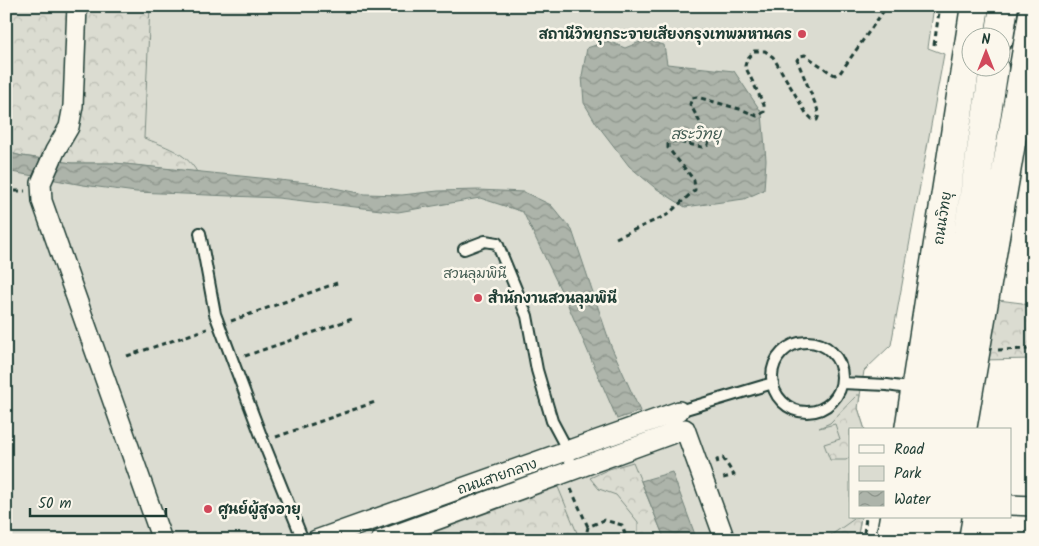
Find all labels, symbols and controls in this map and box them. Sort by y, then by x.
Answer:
place label: สถานีวิทยุกระจายเสียงกรุงเทพมหานคร [539,24,792,46]
marker: สถานีวิทยุกระจายเสียงกรุงเทพมหานคร [796,28,808,40]
north arrow [962,28,1012,78]
text: N [982,29,991,51]
water label: สระวิทยุ [671,123,723,147]
street label: ถนนวิทยุ [928,190,958,246]
park label: สวนลุมพินี [443,263,507,285]
place label: สำนักงานสวนลุมพินี [488,288,617,310]
marker: สำนักงานสวนลุมพินี [472,292,484,304]
legend [849,428,1012,518]
text: Road [894,438,925,462]
street label: ถนนสายกลาง [454,453,540,501]
text: Park [894,462,922,486]
scale bar [30,486,166,518]
text: Water [894,488,931,512]
text: 50 m [38,492,72,516]
place label: ศูนย์ผู้สูงอายุ [218,499,301,521]
marker: ศูนย์ผู้สูงอายุ [202,503,214,515]

